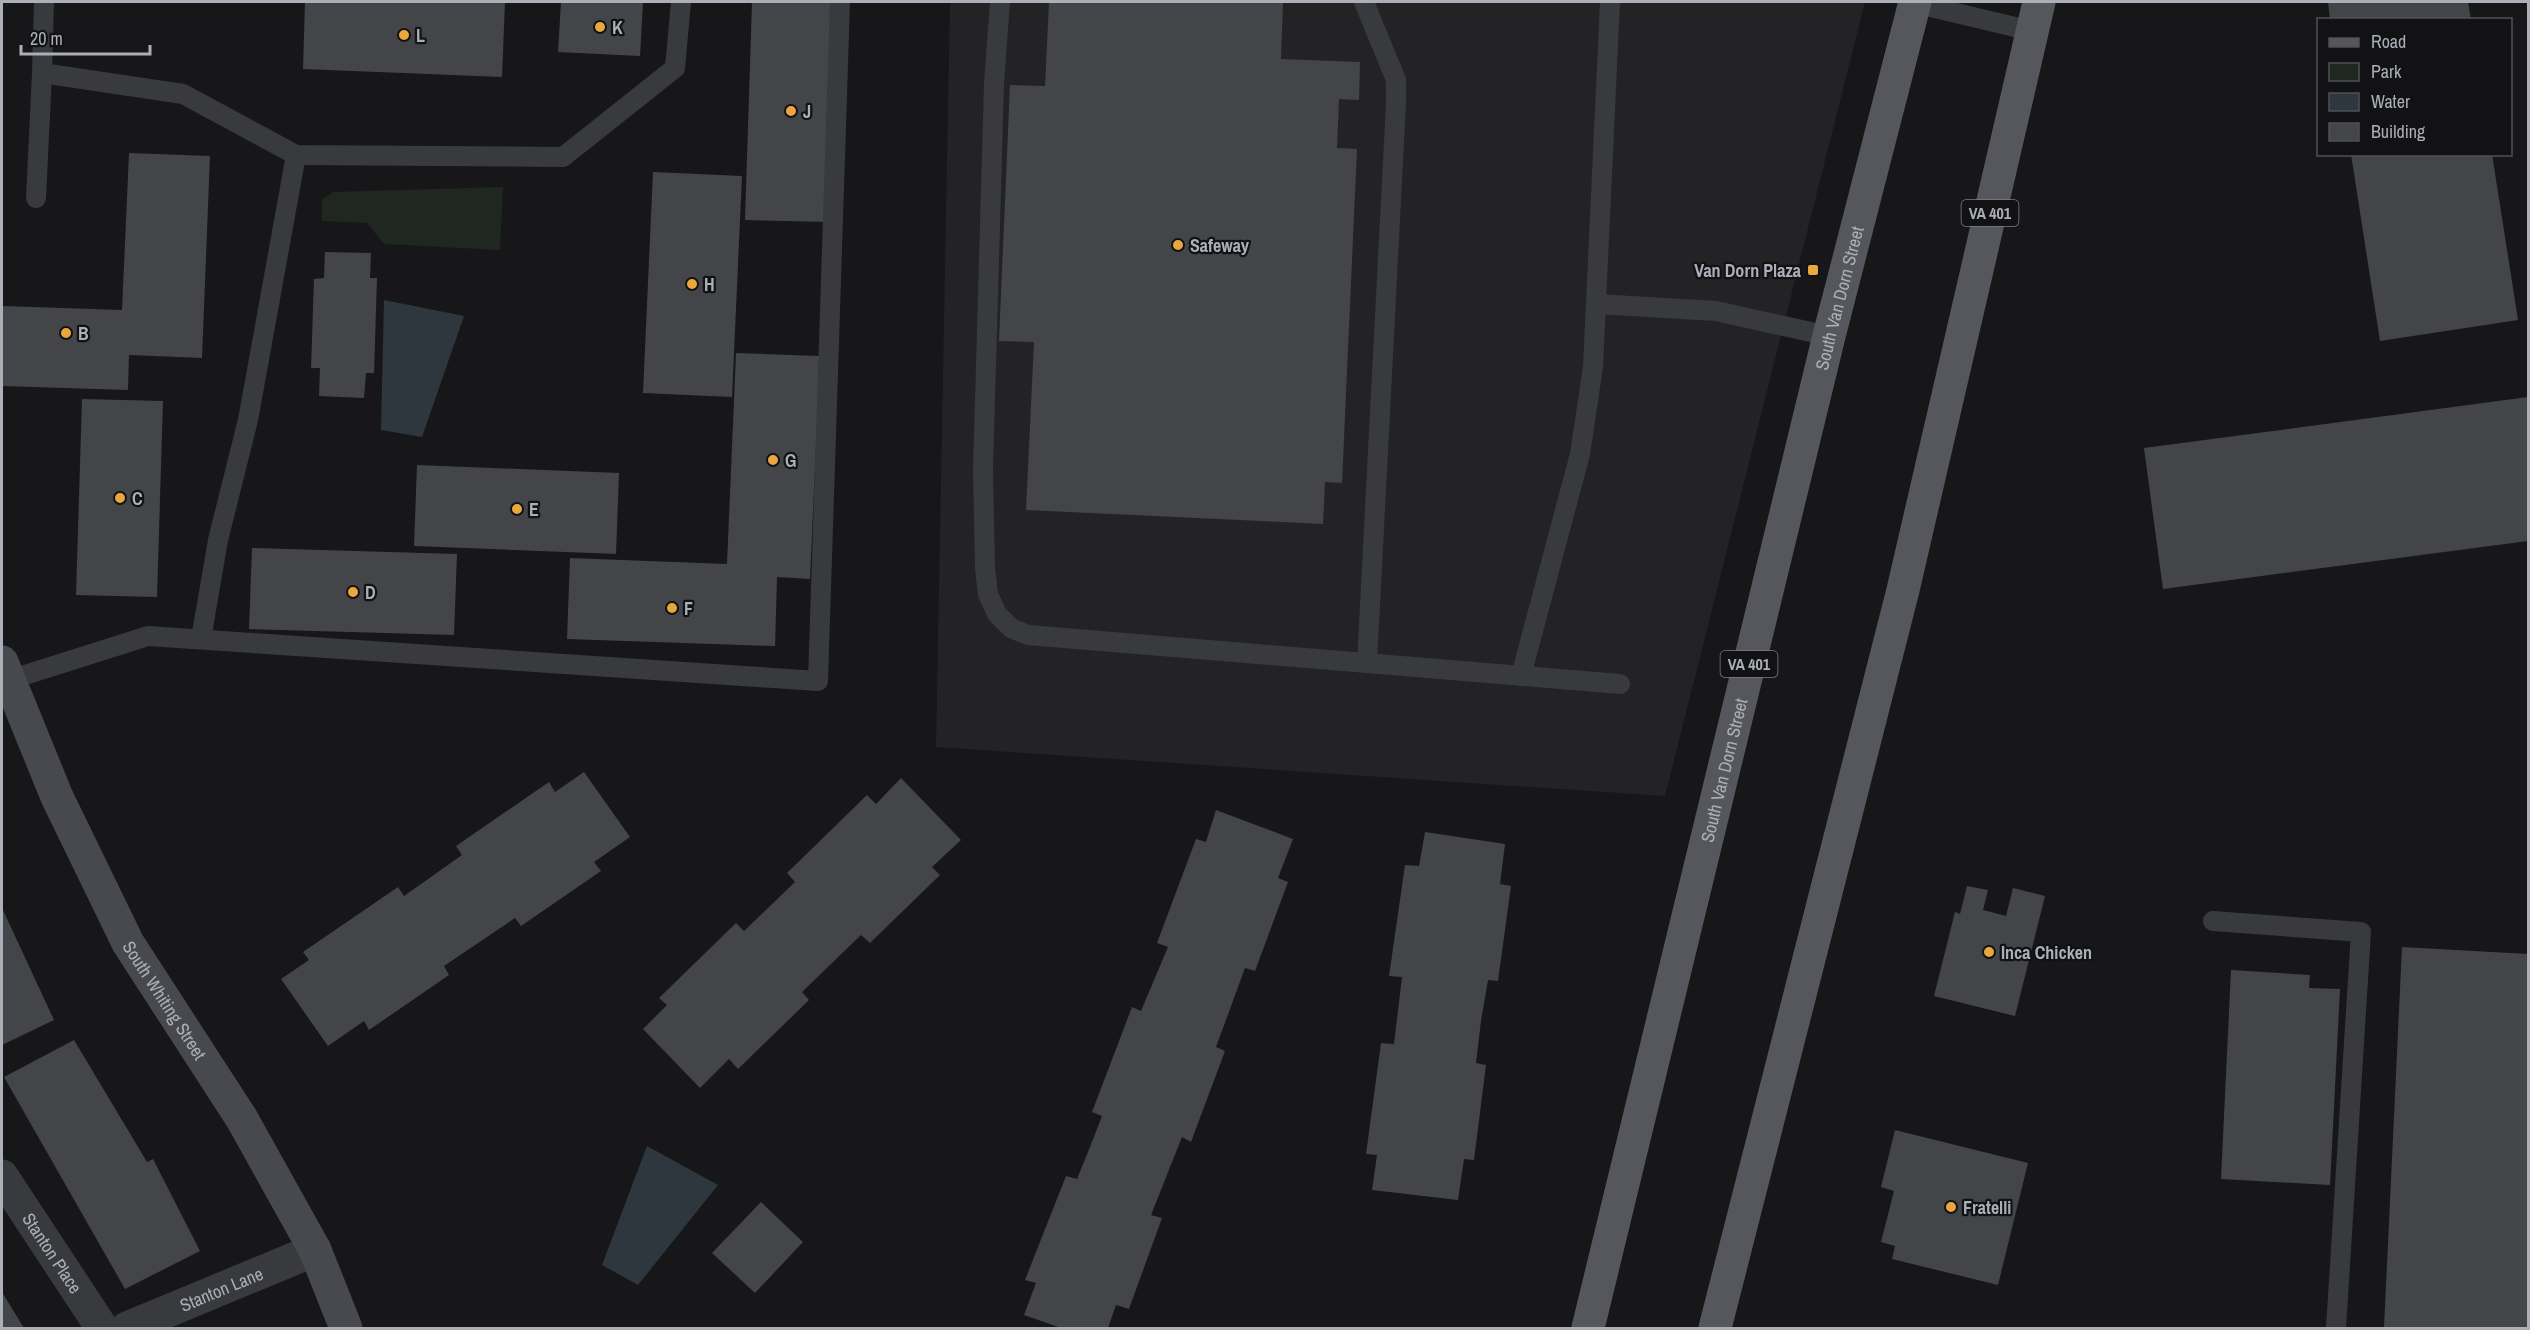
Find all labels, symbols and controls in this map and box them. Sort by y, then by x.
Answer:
place label: K [612,15,623,40]
scale bar [21,18,150,56]
legend [2317,18,2512,156]
marker: K [593,20,607,34]
place label: L [416,23,425,48]
text: 20 m [30,26,63,51]
marker: L [397,28,411,42]
text: Road [2371,29,2406,54]
text: Park [2371,59,2402,84]
text: Water [2371,89,2410,114]
place label: J [803,99,811,124]
marker: J [784,104,798,118]
text: Building [2371,119,2426,144]
road number: VA 401 [1962,200,2018,226]
street label: South Van Dorn Street [1809,223,1869,373]
place label: Safeway [1190,233,1250,258]
marker: Safeway [1171,238,1185,252]
place label: Van Dorn Plaza [1694,258,1802,283]
marker: Van Dorn Plaza [1806,263,1820,277]
place label: H [704,272,715,297]
marker: H [685,277,699,291]
place label: B [78,321,89,346]
marker: B [59,326,73,340]
place label: G [785,448,796,473]
marker: G [766,453,780,467]
place label: C [132,486,143,511]
marker: C [113,491,127,505]
place label: E [529,497,539,522]
marker: E [510,502,524,516]
place label: D [365,580,376,605]
marker: D [346,585,360,599]
place label: F [684,596,693,621]
marker: F [665,601,679,615]
road number: VA 401 [1720,651,1778,677]
street label: South Van Dorn Street [1694,696,1753,845]
street label: South Whiting Street [117,936,213,1064]
place label: Inca Chicken [2001,940,2092,965]
marker: Inca Chicken [1982,945,1996,959]
place label: Fratelli [1963,1195,2011,1220]
marker: Fratelli [1944,1200,1958,1214]
street label: Stanton Place [17,1208,88,1298]
street label: Stanton Lane [176,1261,267,1317]

